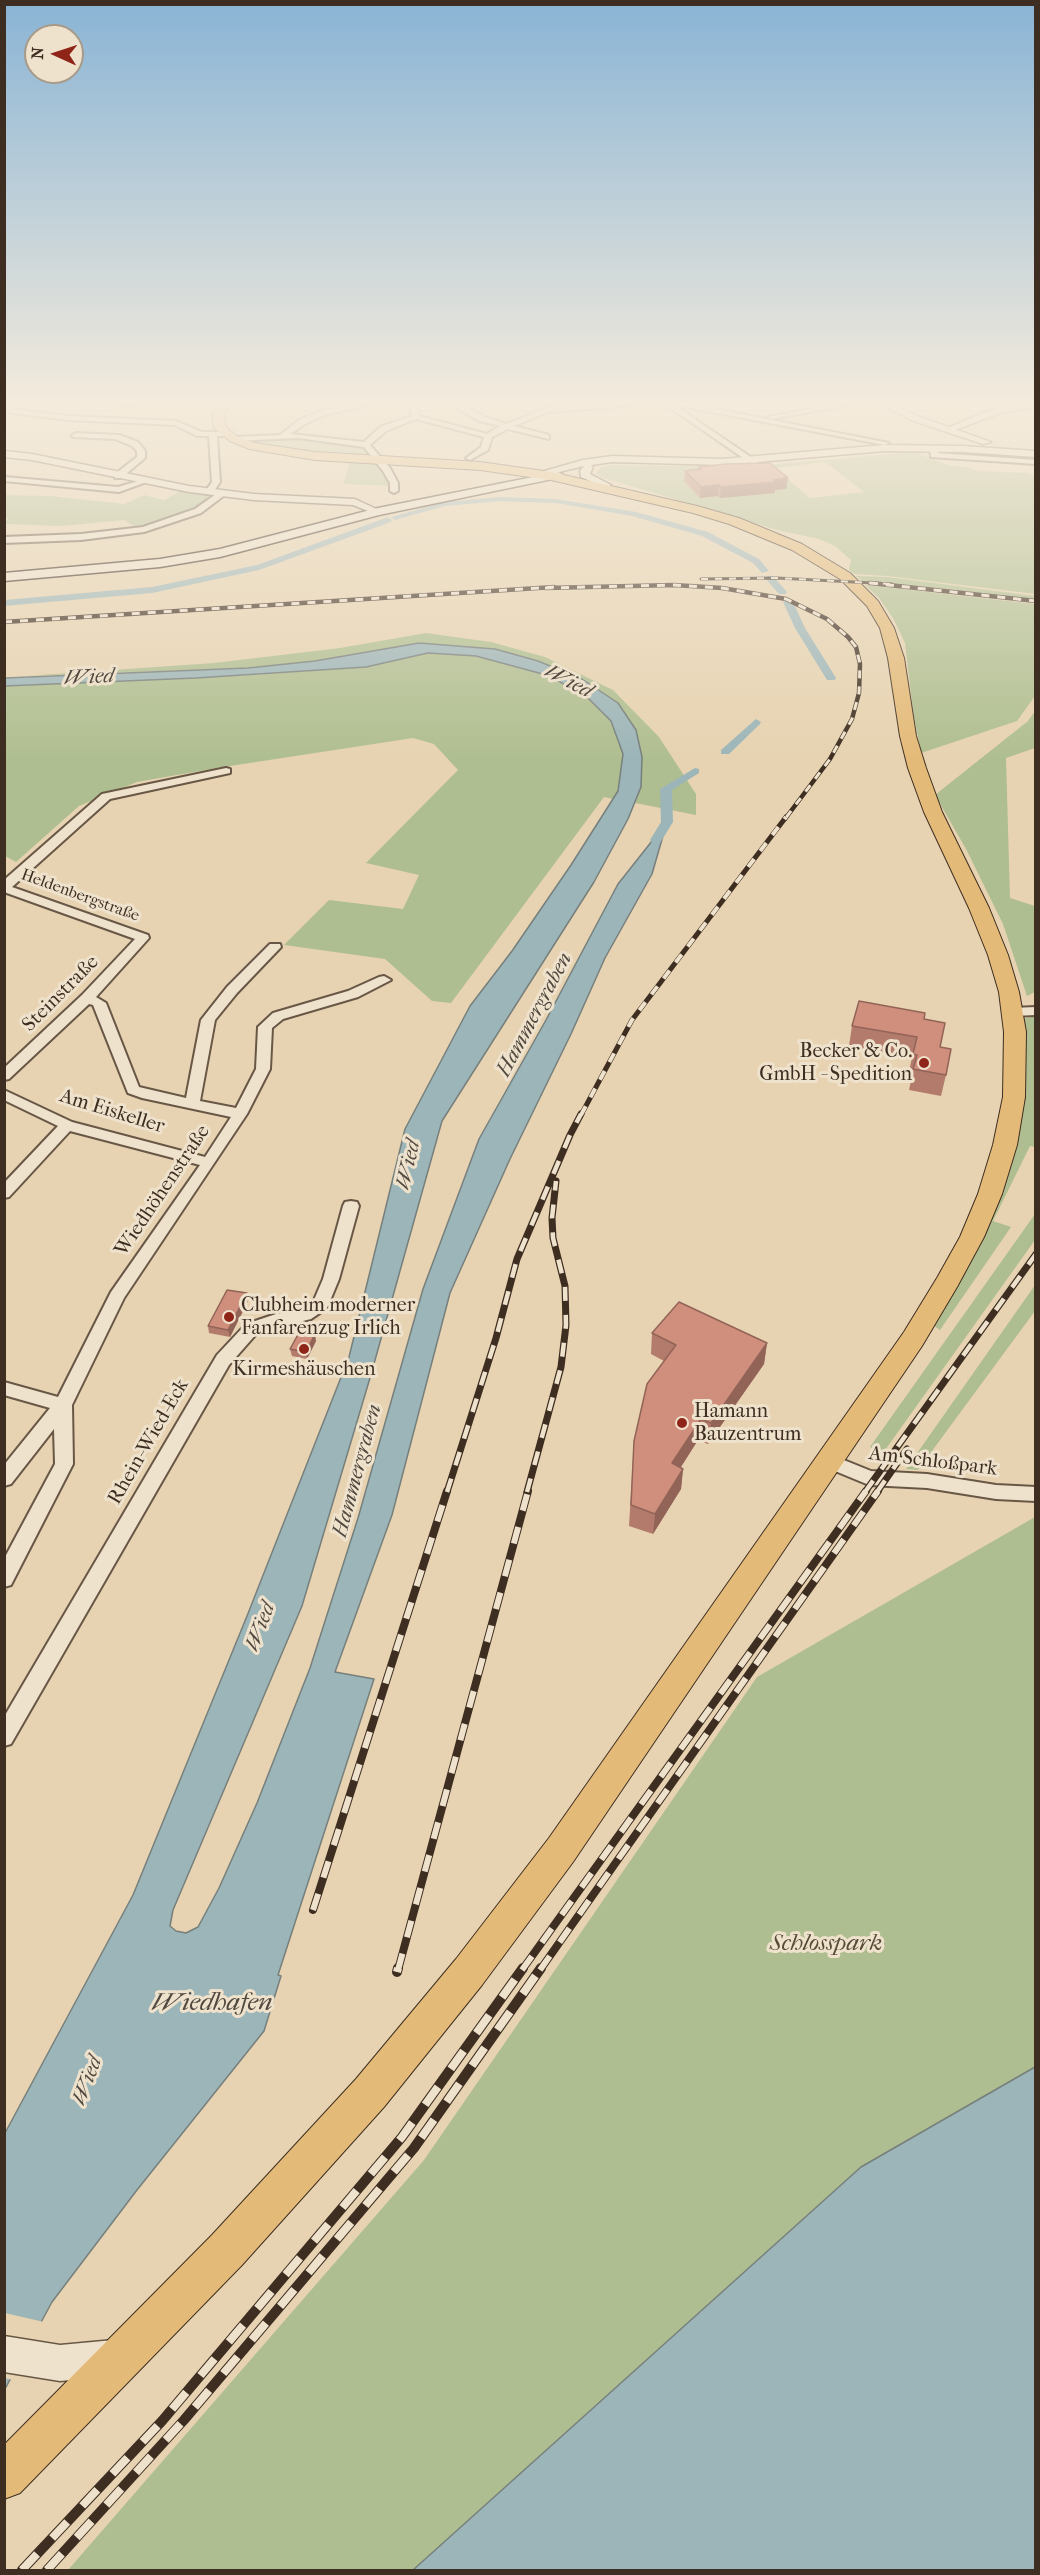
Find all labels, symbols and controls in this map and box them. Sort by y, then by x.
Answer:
north arrow [24,24,84,84]
text: N [28,47,47,60]
water label: Wied [540,659,596,705]
water label: Wied [63,664,115,692]
street label: Heldenbergstraße [18,866,142,926]
water label: Hammergraben [492,949,578,1081]
street label: Steinstraße [18,951,104,1037]
place label: Becker & Co. GmbH - Spedition [759,1040,912,1087]
marker: Becker & Co. GmbH - Spedition [917,1056,931,1070]
street label: Am Eiskeller [57,1085,167,1139]
street label: Wiedhöhenstraße [110,1121,216,1261]
water label: Wied [391,1138,427,1192]
place label: Clubheim moderner Fanfarenzug Irlich [241,1294,415,1341]
marker: Clubheim moderner Fanfarenzug Irlich [222,1310,236,1324]
marker: Kirmeshäuschen [297,1342,311,1356]
place label: Kirmeshäuschen [232,1358,376,1382]
street label: Rhein-Wied-Eck [103,1375,195,1509]
place label: Hamann Bauzentrum [694,1400,801,1447]
water label: Hammergraben [328,1402,388,1540]
marker: Hamann Bauzentrum [675,1416,689,1430]
street label: Am Schloßpark [867,1442,999,1482]
water label: Wied [240,1599,282,1655]
park label: Schlosspark [770,1930,882,1958]
water label: Wiedhafen [151,1988,273,2020]
water label: Wied [67,2053,109,2109]

